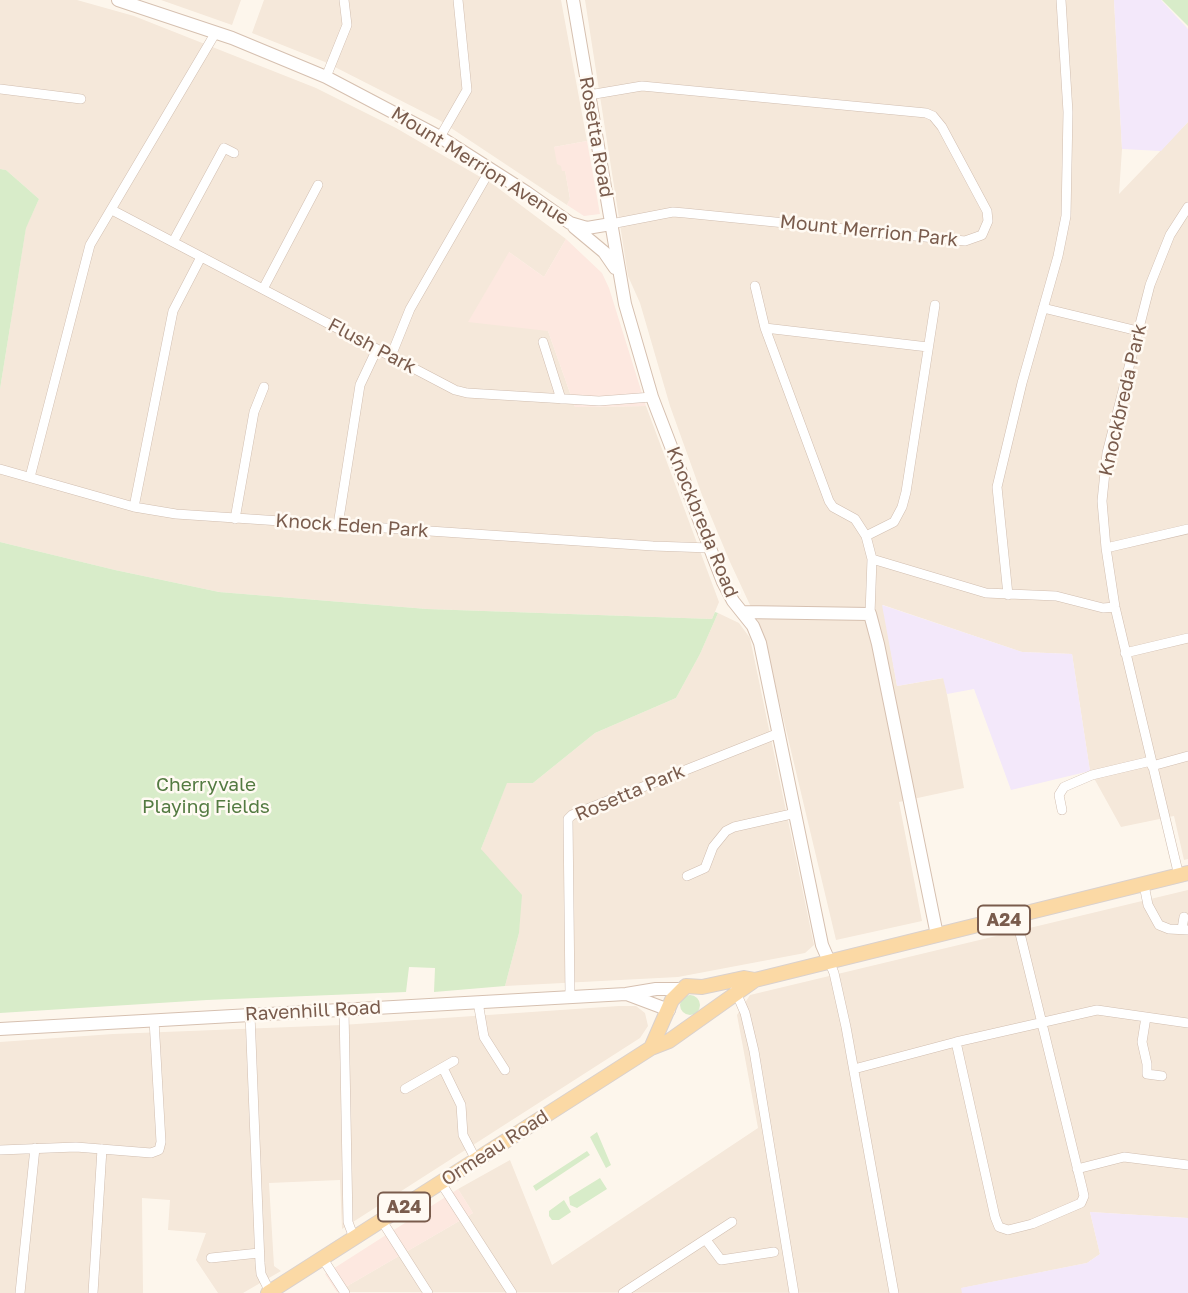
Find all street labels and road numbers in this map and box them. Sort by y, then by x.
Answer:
street label: Rosetta Road [574,75,618,199]
street label: Mount Merrion Avenue [387,102,573,230]
street label: Mount Merrion Park [779,210,959,252]
street label: Flush Park [324,313,420,379]
street label: Knockbreda Park [1094,322,1152,478]
street label: Knockbreda Road [661,443,743,601]
street label: Knock Eden Park [275,509,429,543]
street label: Rosetta Park [572,760,688,826]
road number: A24 [978,905,1030,934]
street label: Ravenhill Road [244,996,382,1026]
street label: Ormeau Road [437,1105,553,1191]
road number: A24 [378,1192,430,1222]

